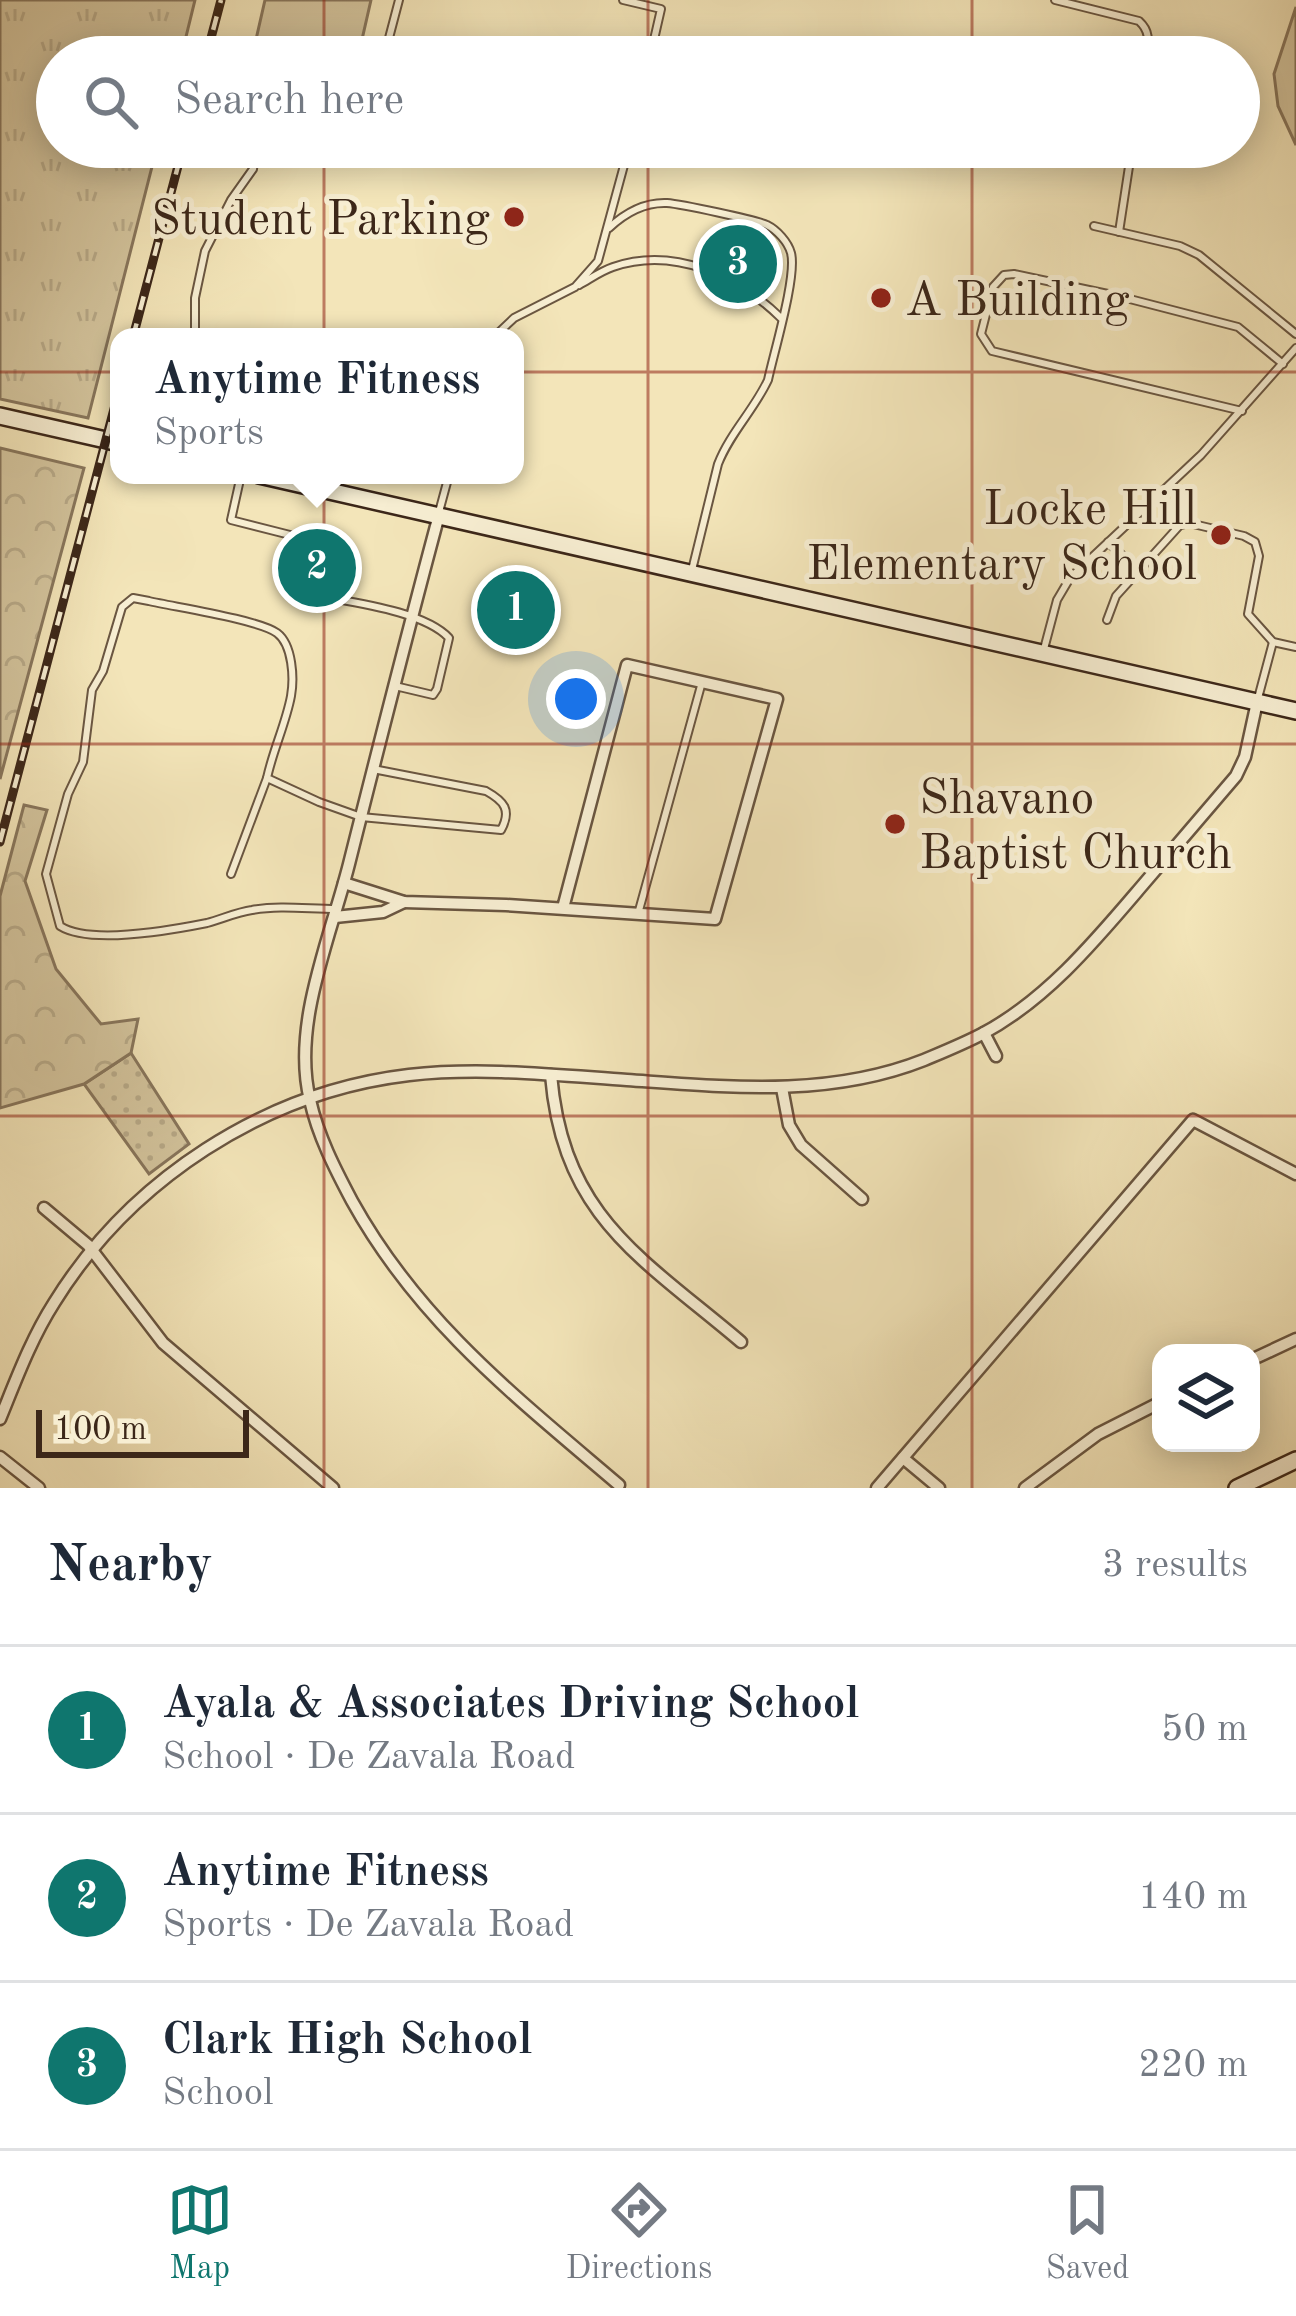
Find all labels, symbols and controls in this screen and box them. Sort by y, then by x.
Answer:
search box [36,36,1260,168]
icon: search [78,69,144,135]
text: Search here [174,79,404,124]
place label: Student Parking [151,197,490,245]
marker: Student Parking [501,204,527,230]
pin: 3 [699,219,777,309]
place label: A Building [905,278,1130,326]
marker: A Building [868,285,894,311]
popup [110,328,524,484]
text: Anytime Fitness [154,359,480,404]
text: Sports [154,414,264,453]
place label: Locke Hill Elementary School [806,487,1197,590]
marker: Locke Hill Elementary School [1208,522,1234,548]
pin: 2 [278,523,356,613]
pin: 1 [477,565,555,655]
your location [546,669,606,729]
place label: Shavano Baptist Church [919,776,1232,879]
marker: Shavano Baptist Church [882,811,908,837]
map controls [1152,1344,1260,1452]
button: layers [1152,1344,1260,1452]
scale bar [36,1404,249,1457]
text: 100 m [54,1414,147,1447]
text: Nearby [48,1541,213,1592]
text: 3 results [1102,1546,1248,1585]
text: Ayala & Associates Driving School [162,1683,859,1728]
text: 1 [76,1710,98,1749]
text: 50 m [1161,1710,1248,1749]
text: School · De Zavala Road [162,1738,575,1777]
text: Anytime Fitness [162,1851,489,1896]
text: 2 [76,1878,98,1917]
text: 140 m [1138,1878,1248,1917]
text: Sports · De Zavala Road [162,1906,574,1945]
text: Clark High School [162,2019,532,2064]
text: 3 [76,2046,98,2085]
text: 220 m [1138,2046,1248,2085]
text: School [162,2074,274,2113]
tab: Map [167,2177,233,2290]
tab: Directions [566,2177,712,2290]
tab: Saved [1045,2177,1129,2290]

